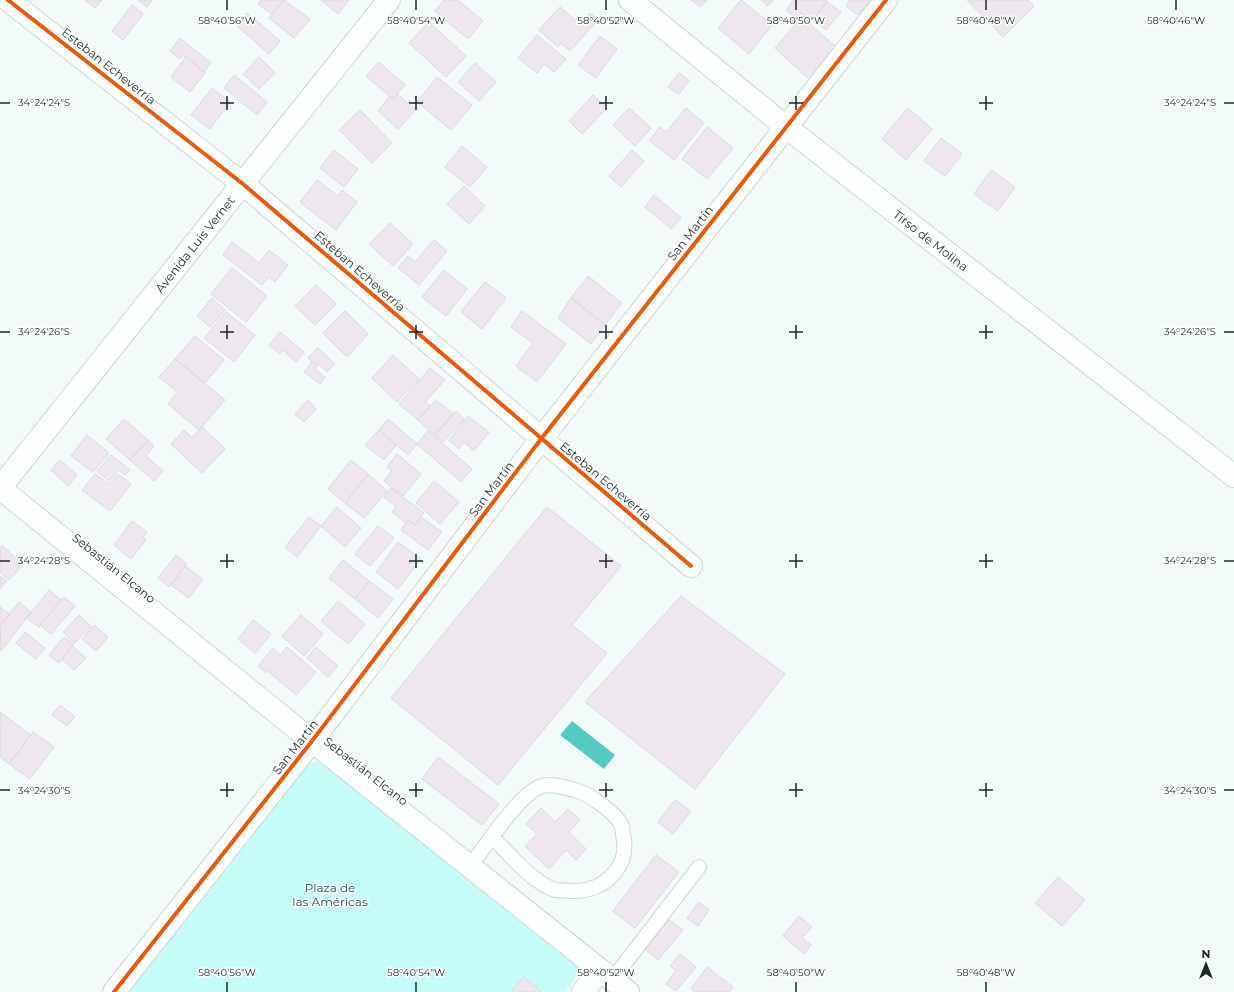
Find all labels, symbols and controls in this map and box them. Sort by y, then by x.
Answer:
text: 58°40'56"W [198,14,256,27]
text: 58°40'54"W [387,14,445,27]
text: 58°40'52"W [577,14,635,27]
text: 58°40'50"W [767,14,825,27]
text: 58°40'48"W [957,14,1015,27]
text: 58°40'46"W [1147,14,1205,27]
street label: Esteban Echeverría [59,25,159,107]
text: 34°24'24"S [18,96,70,109]
text: 34°24'24"S [1164,96,1216,109]
street label: Avenida Luis Vernet [152,193,237,295]
street label: San Martín [664,203,716,263]
street label: Tirso de Molina [891,206,971,274]
street label: Esteban Echeverría [312,228,408,314]
text: 34°24'26"S [18,325,70,338]
text: 34°24'26"S [1164,325,1216,338]
street label: Esteban Echeverría [557,438,655,524]
street label: San Martín [465,458,517,520]
street label: Sebastián Elcano [69,530,159,606]
text: 34°24'28"S [18,554,70,567]
text: 34°24'28"S [1164,554,1216,567]
street label: San Martín [269,717,321,777]
street label: Sebastián Elcano [321,733,411,809]
text: 34°24'30"S [18,784,70,797]
text: 34°24'30"S [1164,784,1216,797]
park label: Plaza de las Américas [292,880,368,909]
north arrow [1186,944,1226,984]
text: N [1202,947,1210,961]
text: 58°40'56"W [198,966,256,979]
text: 58°40'54"W [387,966,445,979]
text: 58°40'52"W [577,966,635,979]
text: 58°40'50"W [767,966,825,979]
text: 58°40'48"W [957,966,1015,979]

